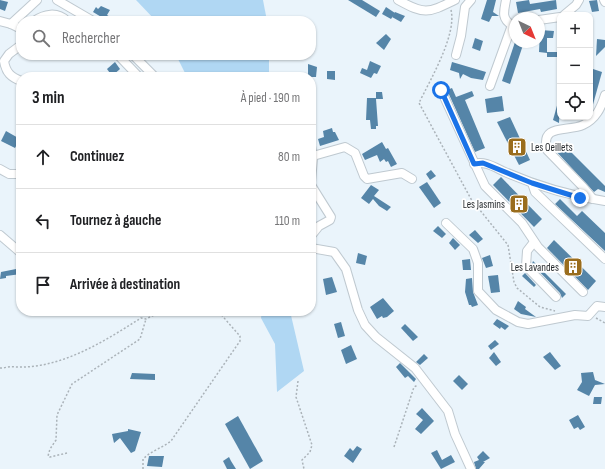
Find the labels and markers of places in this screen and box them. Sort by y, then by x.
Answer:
building icon: Les Oeillets [506,136,528,158]
place label: Les Oeillets [531,141,573,154]
building icon: Les Jasmins [508,193,530,215]
place label: Les Jasmins [463,198,505,211]
building icon: Les Lavandes [562,256,584,278]
place label: Les Lavandes [511,261,559,274]

